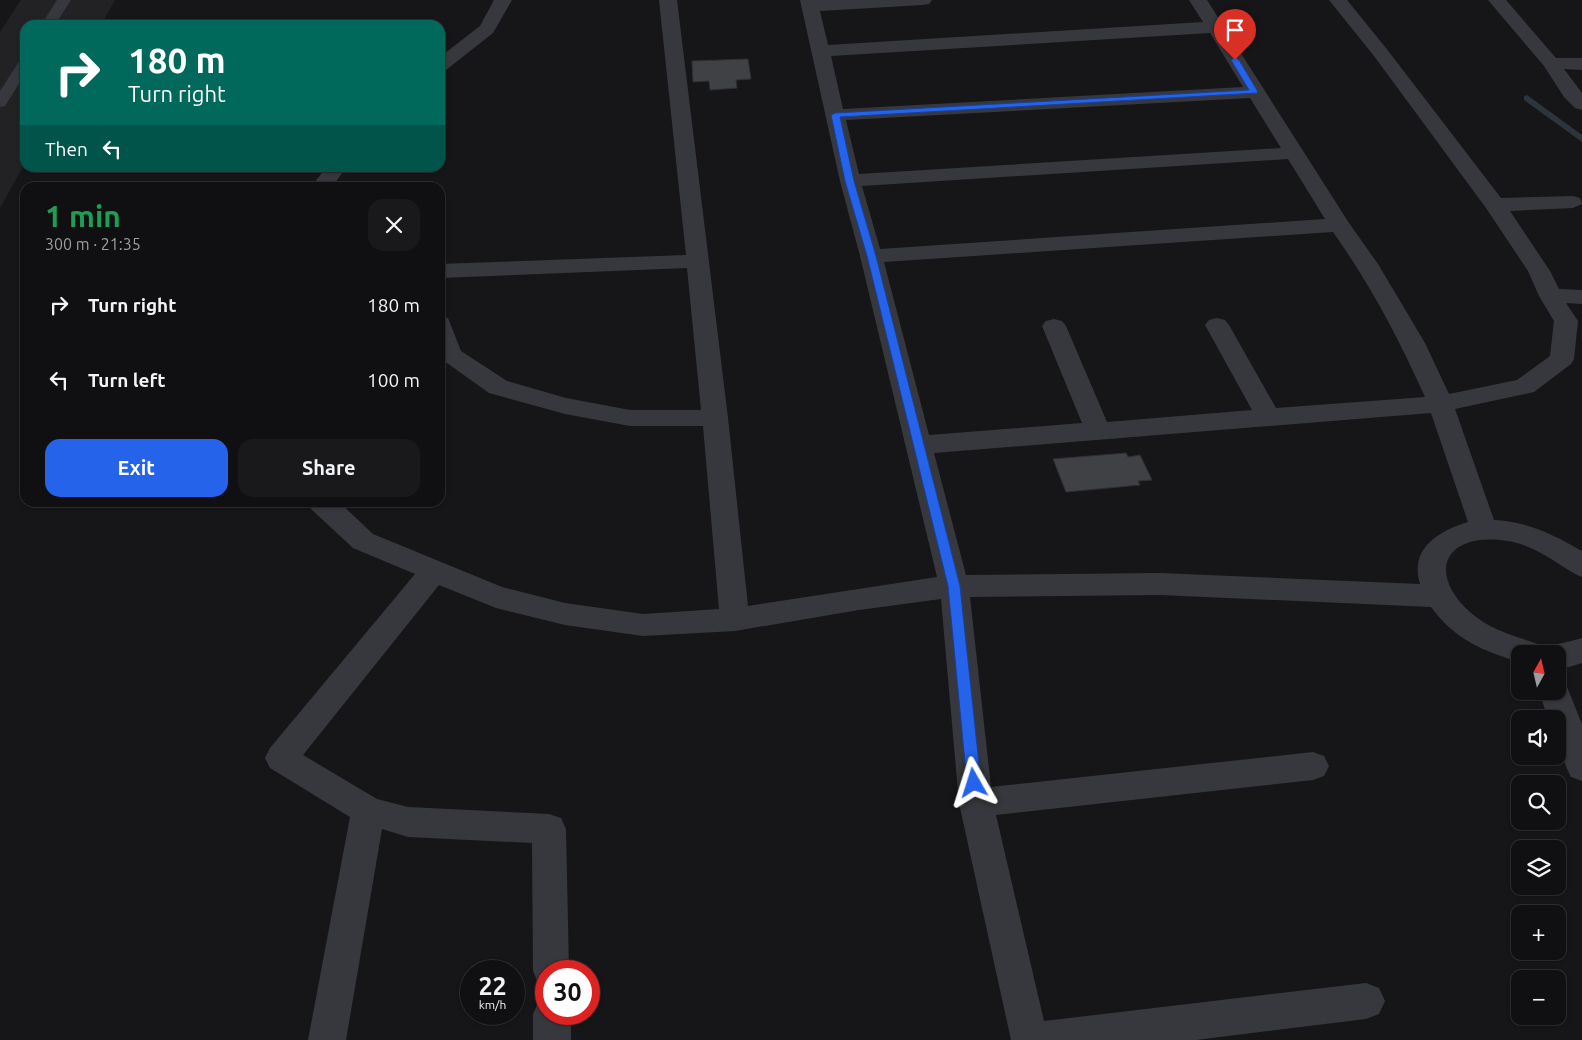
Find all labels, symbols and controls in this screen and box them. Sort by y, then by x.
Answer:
pin [1214,9,1256,60]
icon: arrive [1221,16,1249,44]
icon: right [45,40,110,105]
text: 180 m [128,40,226,80]
text: Turn right [128,81,226,106]
icon: left [98,135,126,163]
text: Then [45,138,88,160]
text: 1 min [45,199,121,233]
button: close [368,199,420,251]
text: 300 m · 21:35 [45,235,141,253]
icon: right [45,291,73,319]
text: Turn right [88,294,176,316]
text: 180 m [367,294,420,316]
icon: left [45,366,73,394]
text: Turn left [88,369,166,391]
text: 100 m [367,369,420,391]
button: Exit [45,439,228,497]
button: Share [238,439,420,497]
north arrow [1511,645,1566,700]
map controls [1511,645,1566,1025]
button: sound [1511,710,1566,765]
position arrow [947,756,999,808]
button: search [1511,775,1566,830]
button: layers [1511,840,1566,895]
button: + [1511,905,1566,960]
speed limit sign: 30 [535,960,600,1025]
button: − [1511,970,1566,1025]
text: 22 [478,972,507,1000]
text: km/h [479,998,506,1011]

